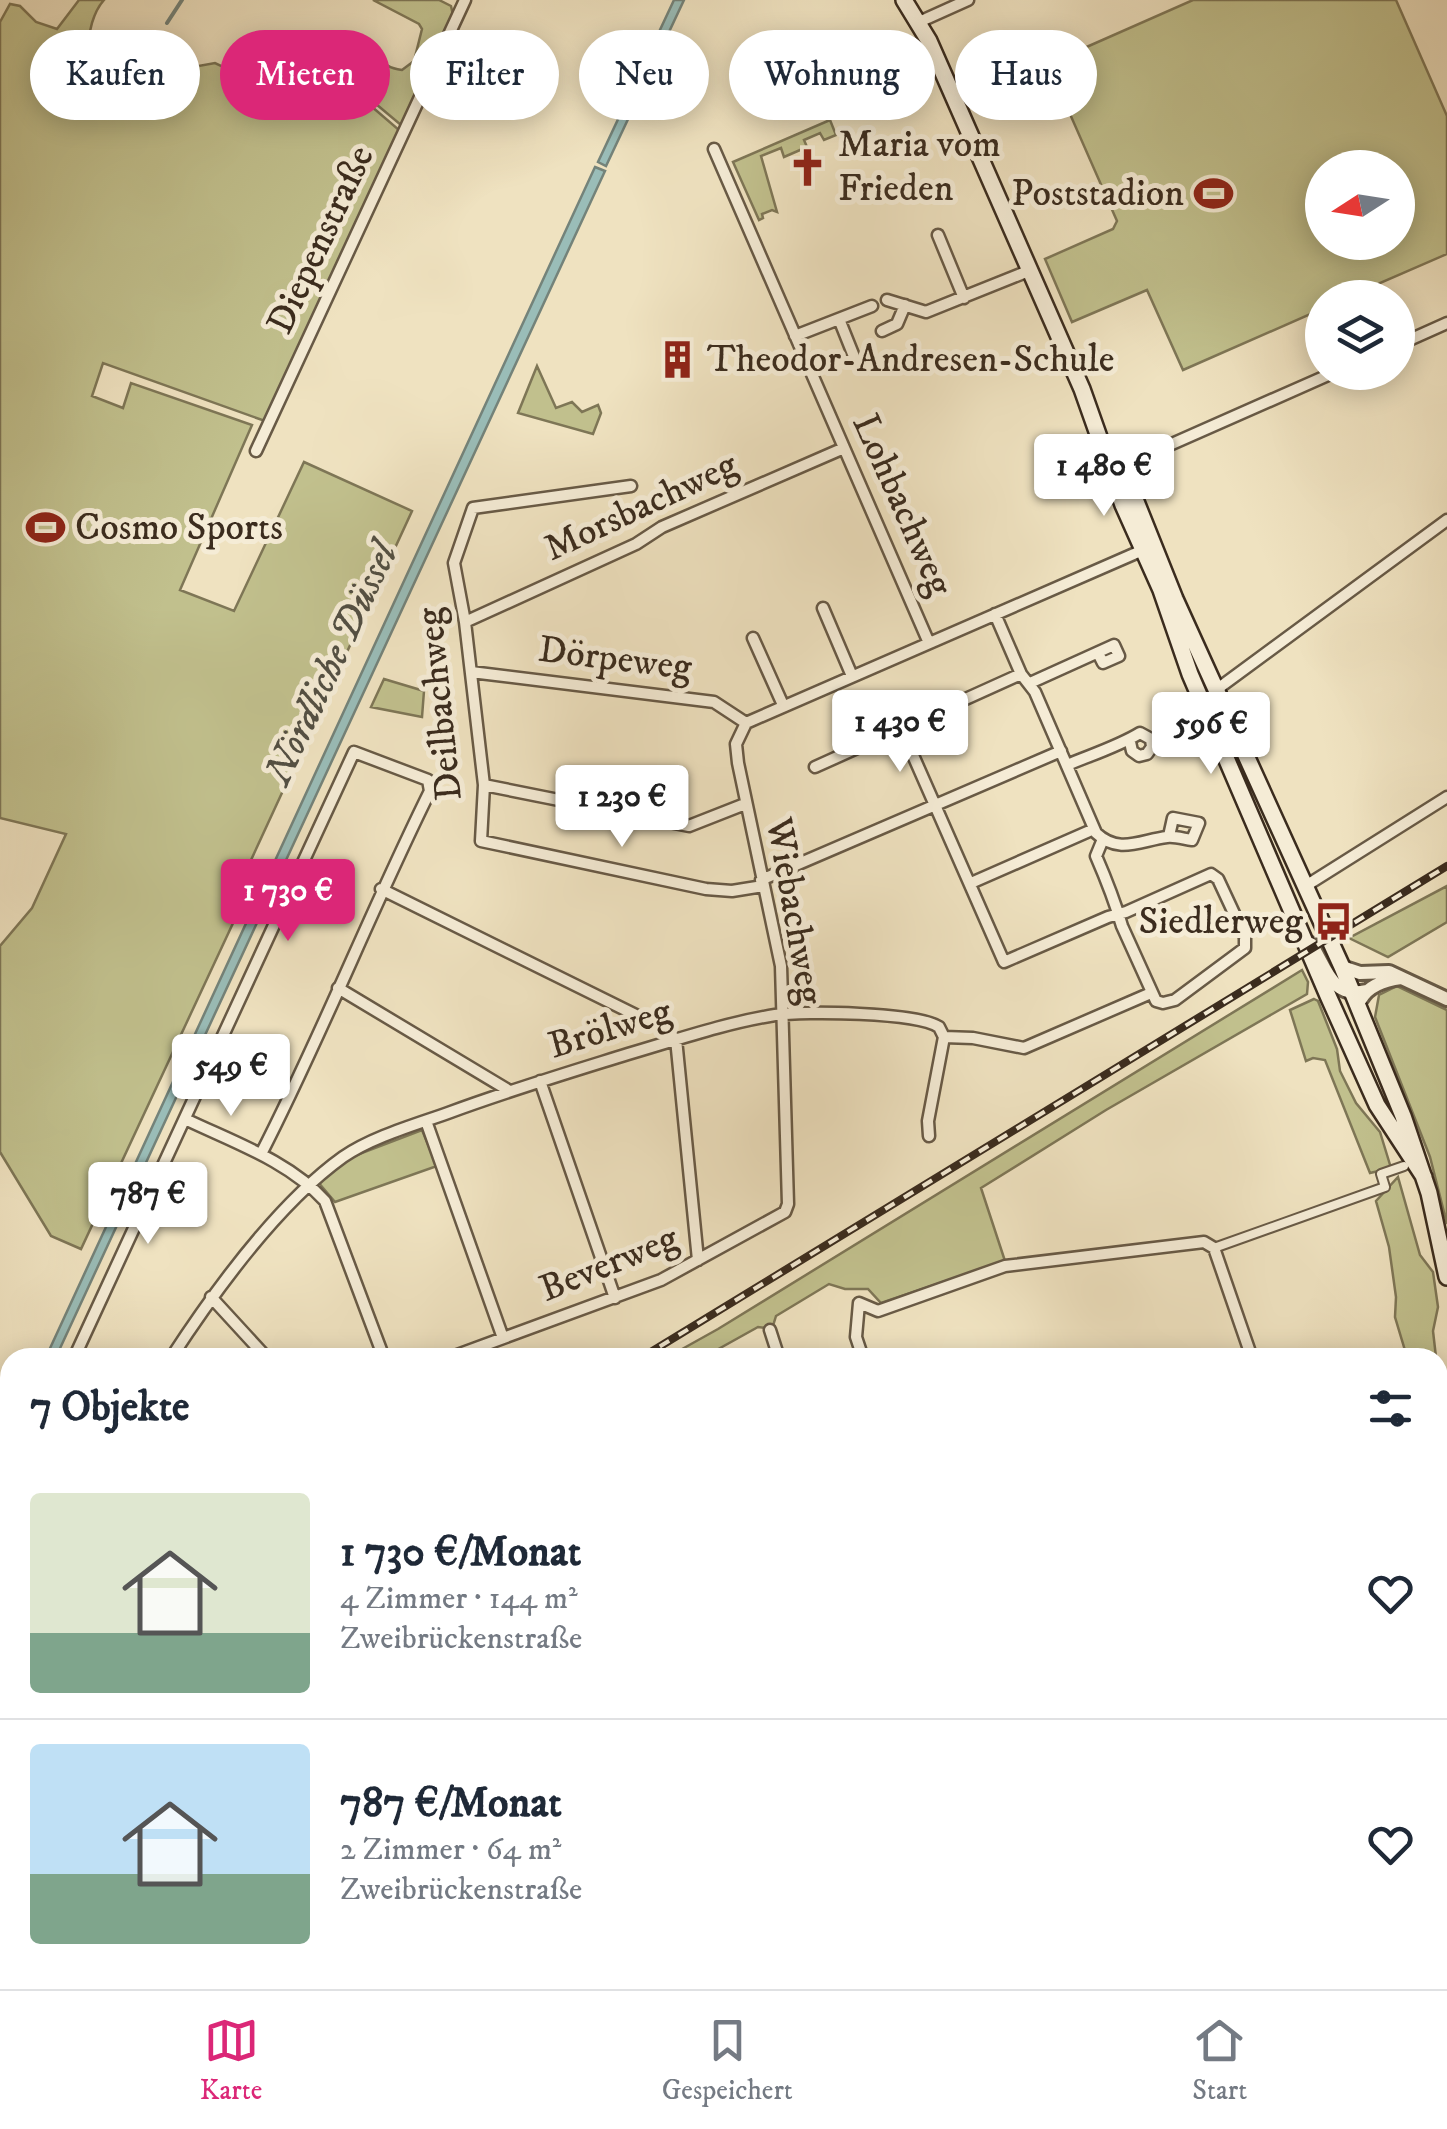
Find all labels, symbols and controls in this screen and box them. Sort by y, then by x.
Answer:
chip: Kaufen [30,30,200,120]
chip: Mieten [220,30,390,120]
chip: Filter [410,30,559,120]
chip: Neu [579,30,709,120]
chip: Wohnung [729,30,935,120]
chip: Haus [955,30,1097,120]
place label: Maria vom Frieden [838,121,1001,213]
street label: Diepenstraße [256,138,386,342]
church icon: Maria vom Frieden [787,146,829,188]
north arrow [1305,150,1415,260]
map controls [1305,150,1415,390]
place label: Poststadion [1011,170,1184,218]
sports icon: Poststadion [1193,173,1235,215]
button: layers [1305,280,1415,390]
place label: Theodor-Andresen-Schule [707,336,1115,384]
building icon: Theodor-Andresen-Schule [656,339,698,381]
street label: Lohbachweg [841,407,964,604]
pin: 1 480 € [1012,434,1196,519]
street label: Morsbachweg [537,441,746,573]
text: 1 480 € [1056,446,1152,486]
place label: Cosmo Sports [75,504,283,552]
sports icon: Cosmo Sports [24,507,66,549]
water label: Nördliche Düssel [253,532,411,795]
street label: Deilbachweg [406,605,474,803]
street label: Dörpeweg [536,626,695,692]
pin: 1 430 € [808,690,992,775]
pin: 596 € [1141,692,1281,777]
text: 1 430 € [854,702,946,742]
text: 596 € [1174,704,1248,744]
pin: 1 230 € [530,765,714,850]
text: 1 230 € [577,777,667,817]
street label: Wiebachweg [754,813,834,1009]
pin: 1 730 € [196,859,380,944]
text: 1 730 € [243,871,333,911]
place label: Siedlerweg [1139,898,1303,946]
bus stop icon: Siedlerweg [1312,901,1354,943]
street label: Brölweg [543,987,678,1070]
pin: 549 € [161,1034,301,1119]
text: 549 € [194,1046,268,1086]
pin: 787 € [78,1162,218,1247]
text: 787 € [110,1174,186,1214]
street label: Beverweg [533,1214,686,1313]
icon: filters [1363,1381,1418,1436]
text: 7 Objekte [30,1382,190,1434]
text: 1 730 €/Monat [340,1527,581,1579]
icon: home [110,1533,230,1653]
icon: heart [1363,1566,1418,1621]
text: 4 Zimmer · 144 m² [340,1579,578,1619]
text: Zweibrückenstraße [340,1619,582,1659]
text: 787 €/Monat [340,1778,562,1830]
icon: home [110,1784,230,1904]
icon: heart [1363,1817,1418,1872]
text: 2 Zimmer · 64 m² [340,1830,561,1870]
text: Zweibrückenstraße [340,1870,582,1910]
tab: Karte [200,2013,262,2108]
tab: Gespeichert [662,2013,793,2108]
tab: Start [1192,2013,1247,2108]

